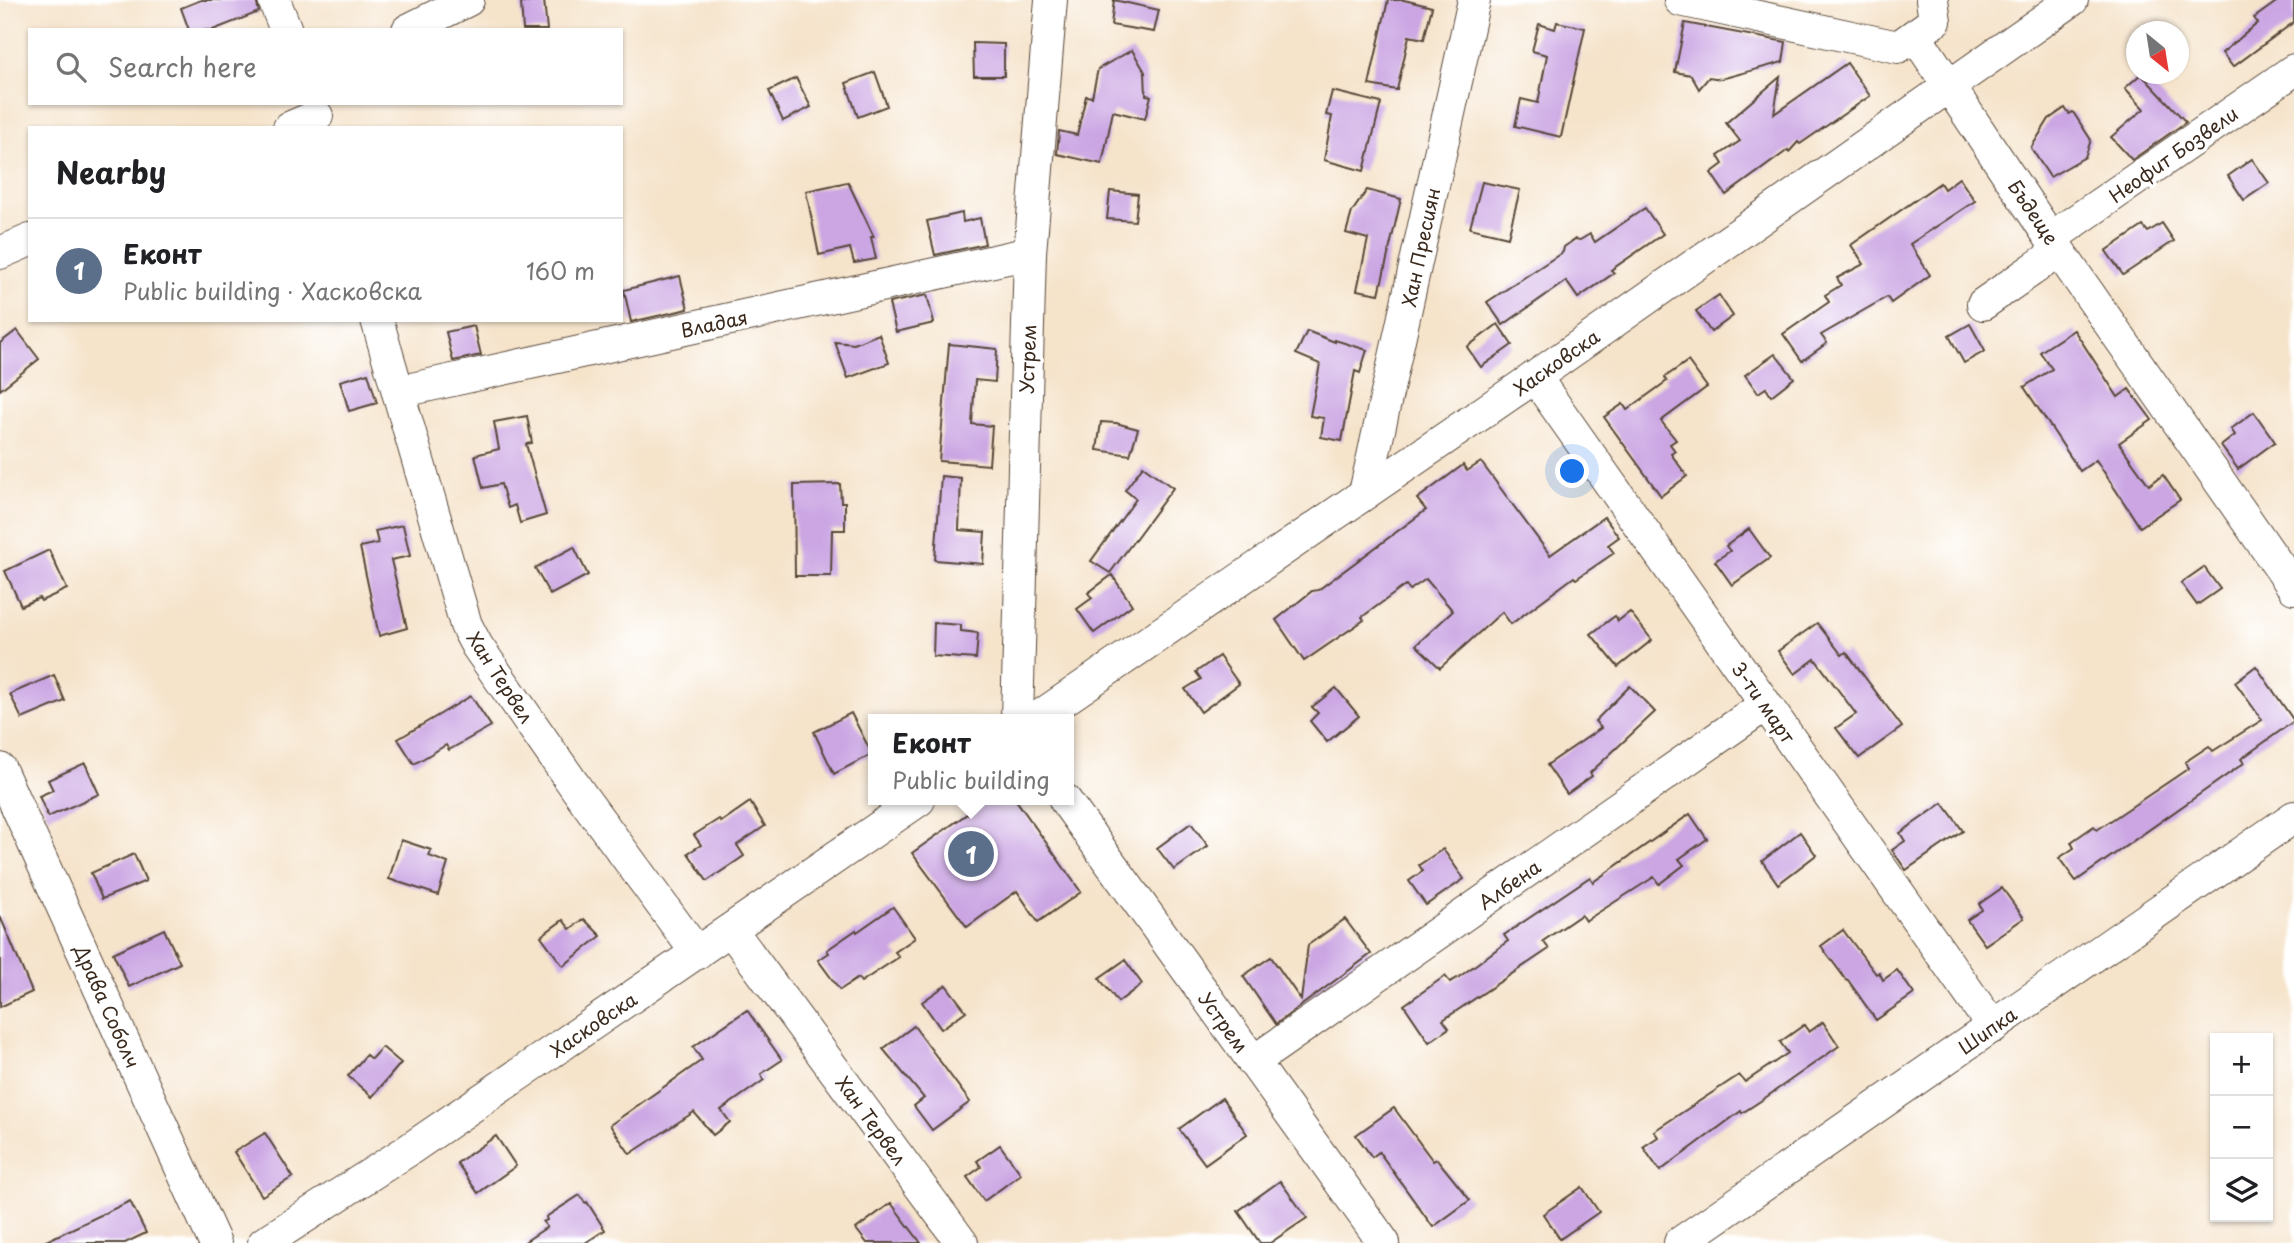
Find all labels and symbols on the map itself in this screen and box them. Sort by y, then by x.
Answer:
north arrow [2126,21,2189,84]
street label: Неофит Бозвели [2103,99,2243,209]
street label: Бъдеще [2002,174,2066,250]
street label: Хан Пресиян [1394,185,1446,309]
street label: Владая [678,302,750,344]
street label: Хасковска [1507,322,1605,402]
street label: Устрем [1012,324,1042,394]
your location [1555,454,1589,488]
street label: Хан Тервел [461,626,541,728]
street label: 3-ти март [1726,656,1803,749]
pin: 1 [948,828,994,880]
street label: Албена [1472,852,1546,916]
street label: Драва Соболч [68,939,148,1072]
street label: Хасковска [544,984,642,1063]
street label: Устрем [1192,986,1256,1058]
street label: Шипка [1952,1000,2022,1060]
street label: Хан Тервел [830,1070,914,1171]

